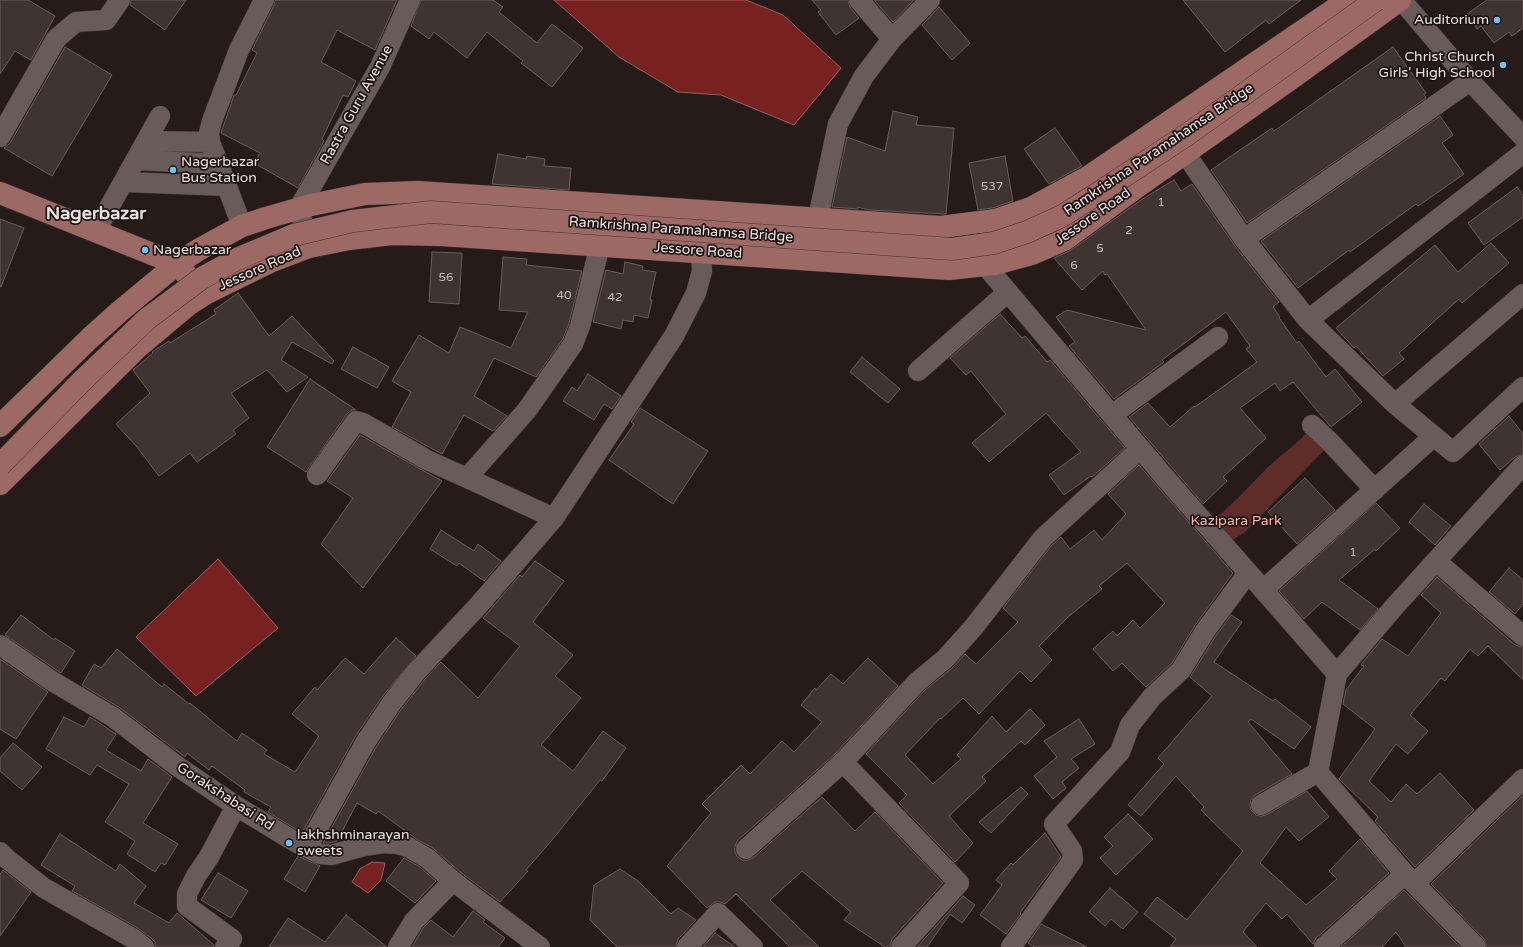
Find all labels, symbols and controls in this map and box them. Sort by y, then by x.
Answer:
place label: Auditorium [1414,12,1489,28]
marker: Auditorium [1492,15,1502,25]
street label: Rastra Guru Avenue [317,43,397,167]
place label: Christ Church Girls' High School [1379,49,1495,82]
marker: Christ Church Girls' High School [1498,60,1508,70]
street label: Ramkrishna Paramahamsa Bridge [1061,80,1257,220]
place label: Nagerbazar Bus Station [181,154,259,186]
marker: Nagerbazar Bus Station [168,165,178,175]
house number: 537 [981,180,1003,194]
street label: Jessore Road [1052,185,1134,249]
house number: 1 [1157,196,1165,210]
district label: Nagerbazar [46,203,146,225]
street label: Ramkrishna Paramahamsa Bridge [568,214,794,246]
house number: 2 [1125,224,1133,238]
street label: Jessore Road [653,240,743,262]
place label: Nagerbazar [153,242,231,258]
house number: 5 [1096,242,1104,256]
street label: Jessore Road [216,243,304,295]
marker: Nagerbazar [140,245,150,255]
house number: 6 [1070,259,1078,273]
house number: 56 [438,271,454,285]
house number: 40 [556,289,572,303]
house number: 42 [607,291,623,305]
park label: Kazipara Park [1190,513,1282,529]
house number: 1 [1349,546,1357,560]
street label: Gorakshabasi Rd [173,759,277,835]
place label: lakhshminarayan sweets [297,827,409,860]
marker: lakhshminarayan sweets [284,838,294,848]

